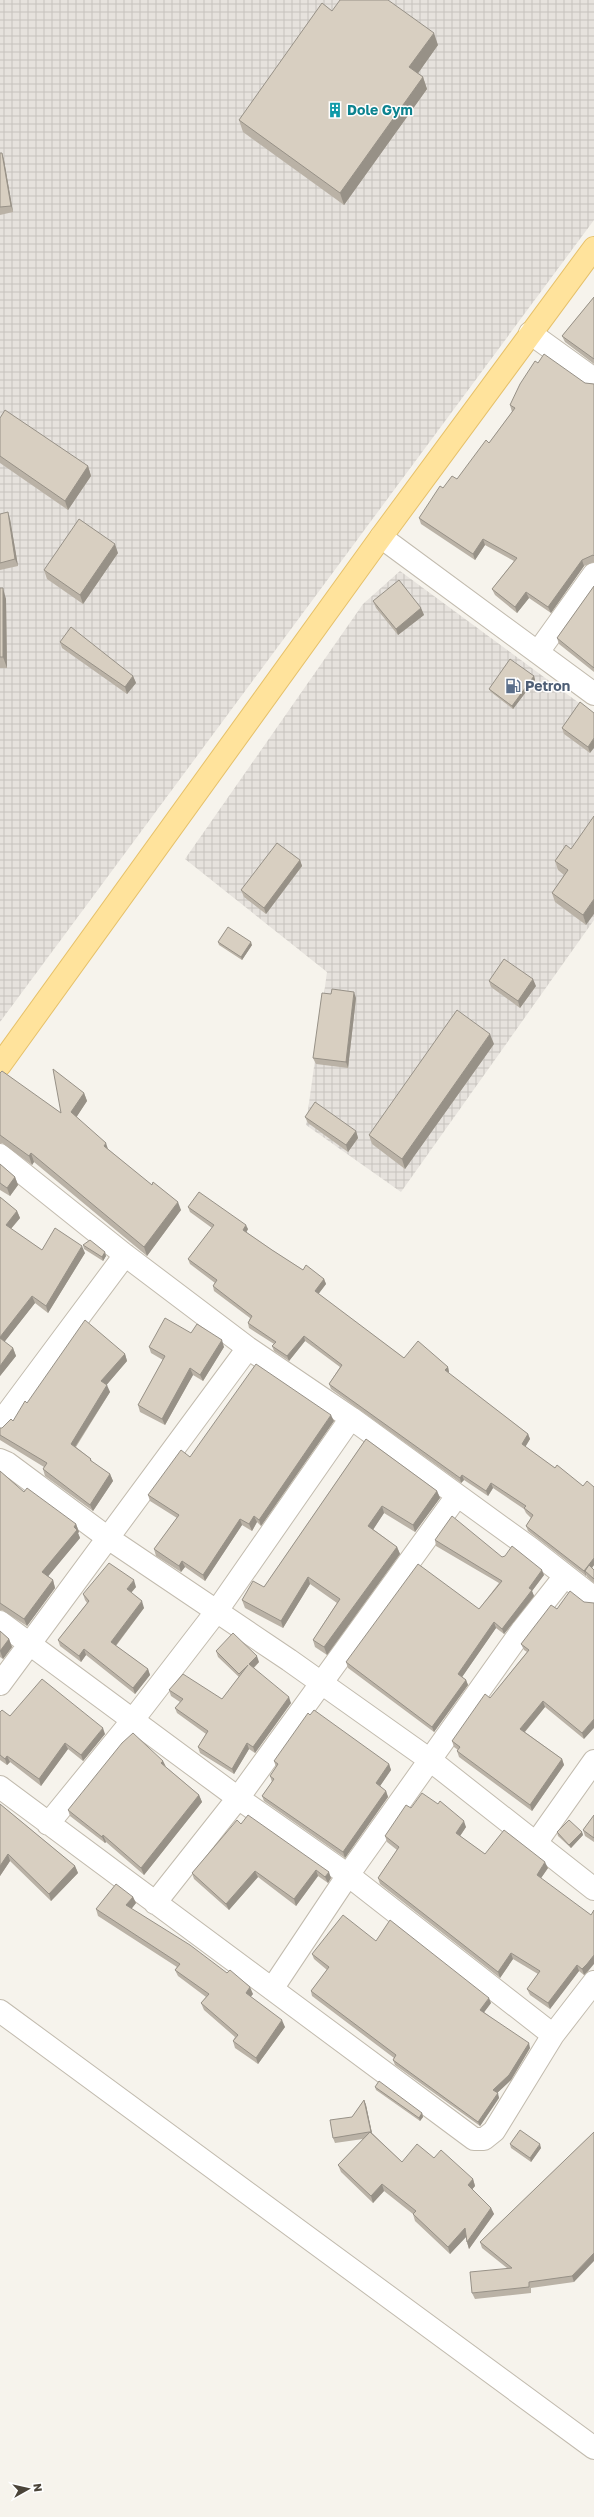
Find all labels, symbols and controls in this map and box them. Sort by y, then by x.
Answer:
building icon: Dole Gym [326,101,344,119]
place label: Dole Gym [347,101,413,118]
fuel station icon: Petron [504,677,522,695]
place label: Petron [525,677,570,694]
north arrow [8,2469,48,2509]
text: N [31,2482,45,2493]

